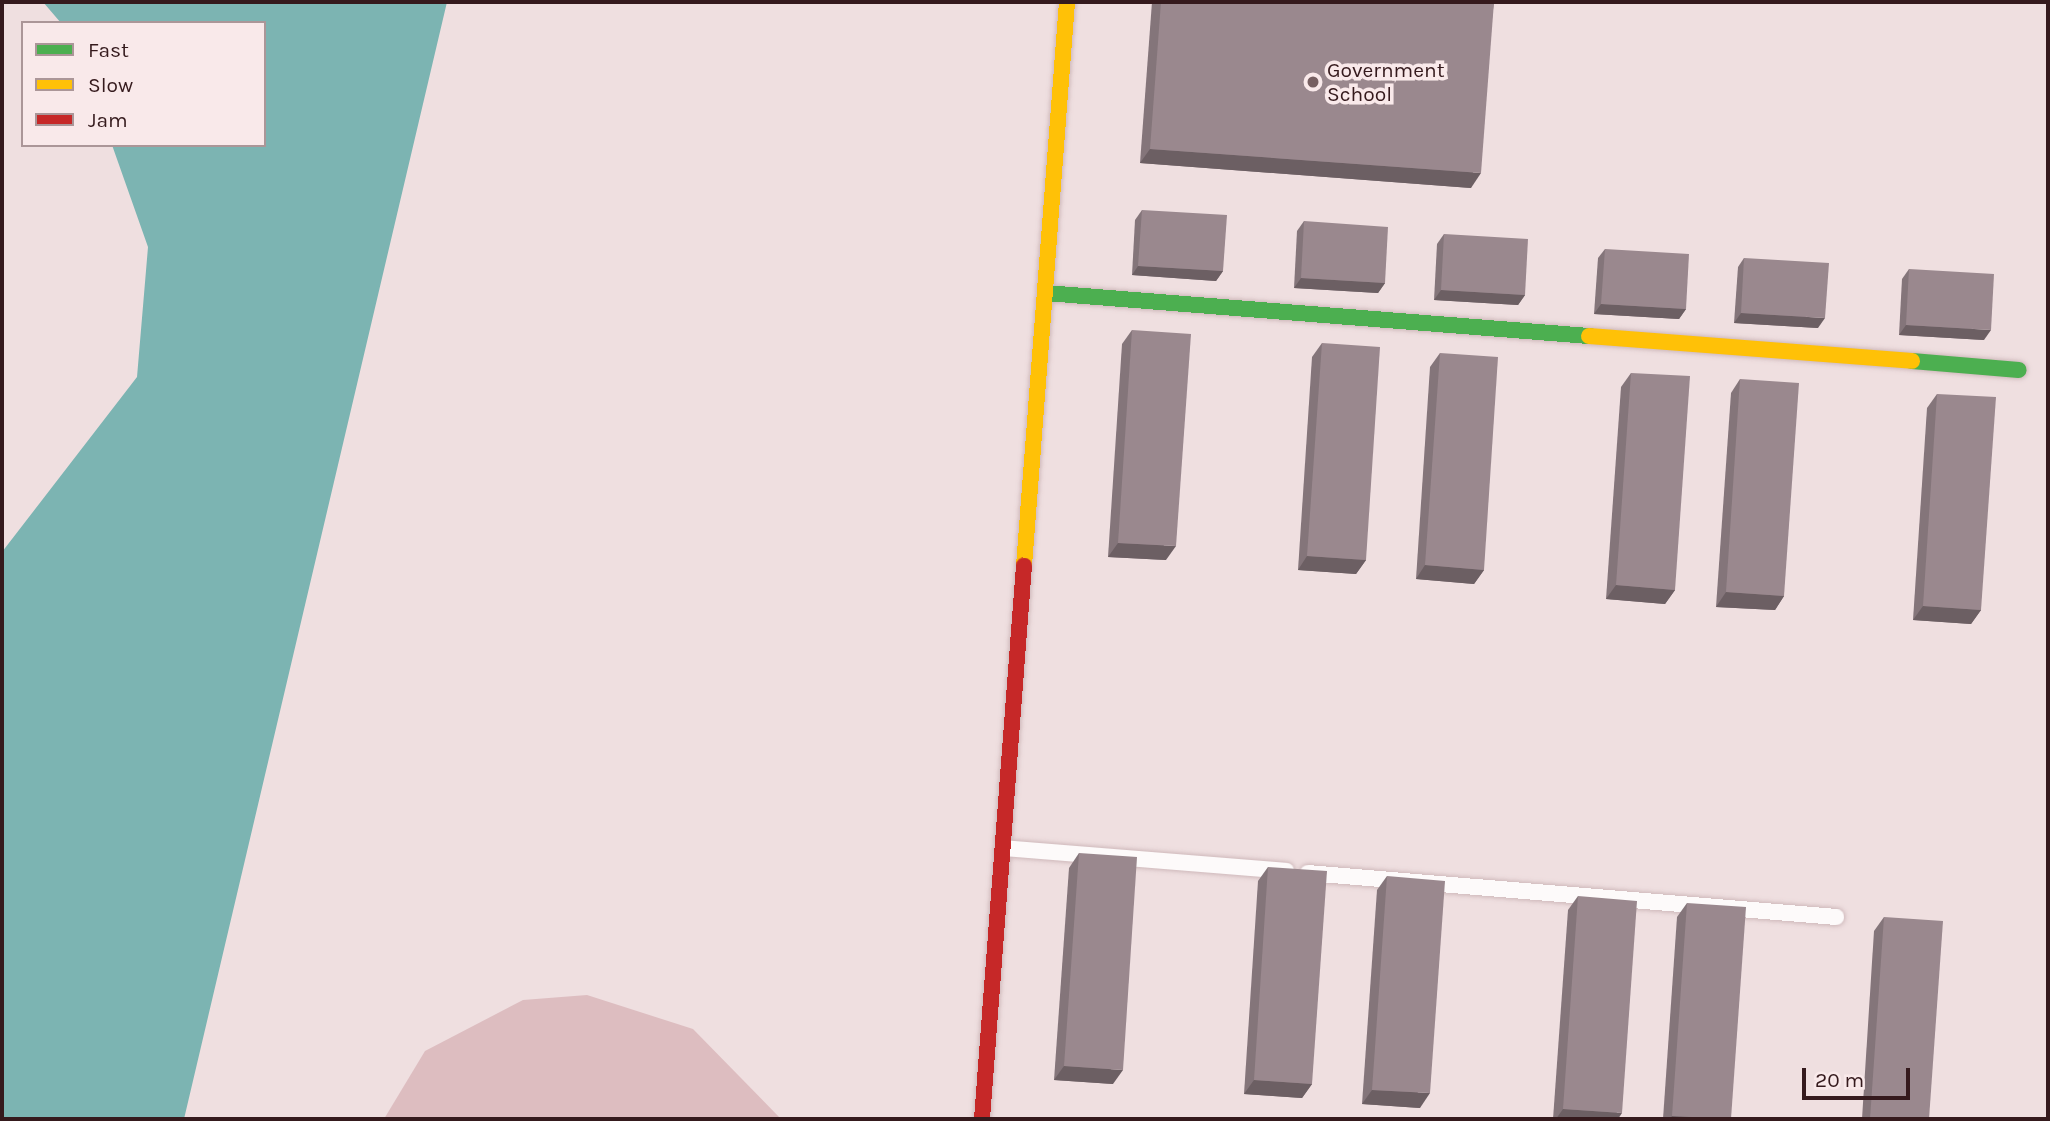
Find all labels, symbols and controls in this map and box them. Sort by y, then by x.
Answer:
legend [21,21,266,147]
text: Fast [88,38,129,62]
place label: Government School [1327,57,1445,107]
text: Slow [88,73,133,97]
marker: Government School [1305,74,1321,90]
text: Jam [88,108,128,132]
scale bar [1805,1054,1913,1098]
text: 20 m [1815,1068,1864,1092]

